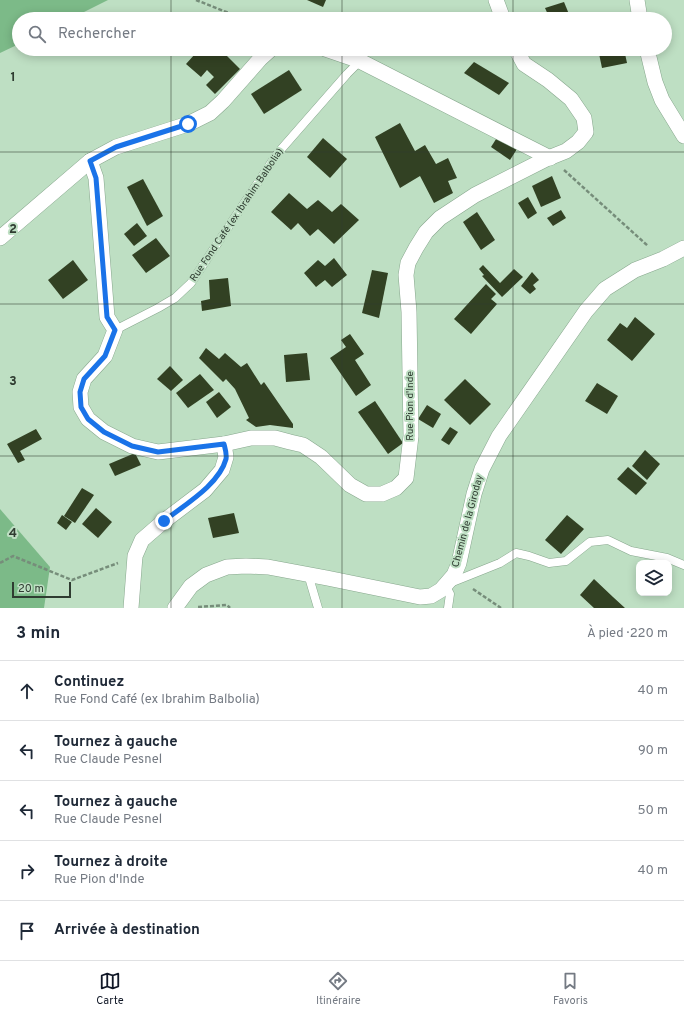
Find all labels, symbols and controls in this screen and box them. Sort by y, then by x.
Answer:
search box [12,12,672,56]
icon: search [26,23,48,45]
text: Rechercher [58,25,136,44]
text: 1 [10,70,16,86]
route start [179,115,197,133]
street label: Rue Fond Café (ex Ibrahim Balbolia) [187,146,287,284]
text: 2 [9,222,17,238]
street label: Rue Pion d'Inde [404,371,417,441]
text: 3 [9,374,17,390]
street label: Chemin de la Giroday [449,473,487,569]
route end [155,512,173,530]
text: 4 [9,526,17,542]
map controls [636,560,672,596]
button: layers [636,560,672,596]
scale bar [12,580,71,599]
text: 20 m [18,582,44,596]
text: 3 min [16,623,60,645]
text: À pied · 220 m [587,626,668,642]
text: Continuez [54,673,124,692]
icon: ahead [16,680,38,702]
text: 40 m [638,683,668,699]
text: Rue Fond Café (ex Ibrahim Balbolia) [54,692,260,708]
text: Tournez à gauche [54,733,178,752]
icon: left [16,740,38,762]
text: 90 m [638,743,668,759]
text: Rue Claude Pesnel [54,752,162,768]
text: Tournez à gauche [54,793,178,812]
icon: left [16,800,38,822]
text: 50 m [638,803,668,819]
text: Rue Claude Pesnel [54,812,162,828]
text: Tournez à droite [54,853,168,872]
icon: right [16,860,38,882]
text: 40 m [638,863,668,879]
text: Rue Pion d'Inde [54,872,144,888]
icon: arrive [16,920,38,942]
text: Arrivée à destination [54,921,200,940]
tab: Carte [96,970,124,1008]
tab: Itinéraire [316,970,361,1008]
tab: Favoris [553,970,588,1008]

